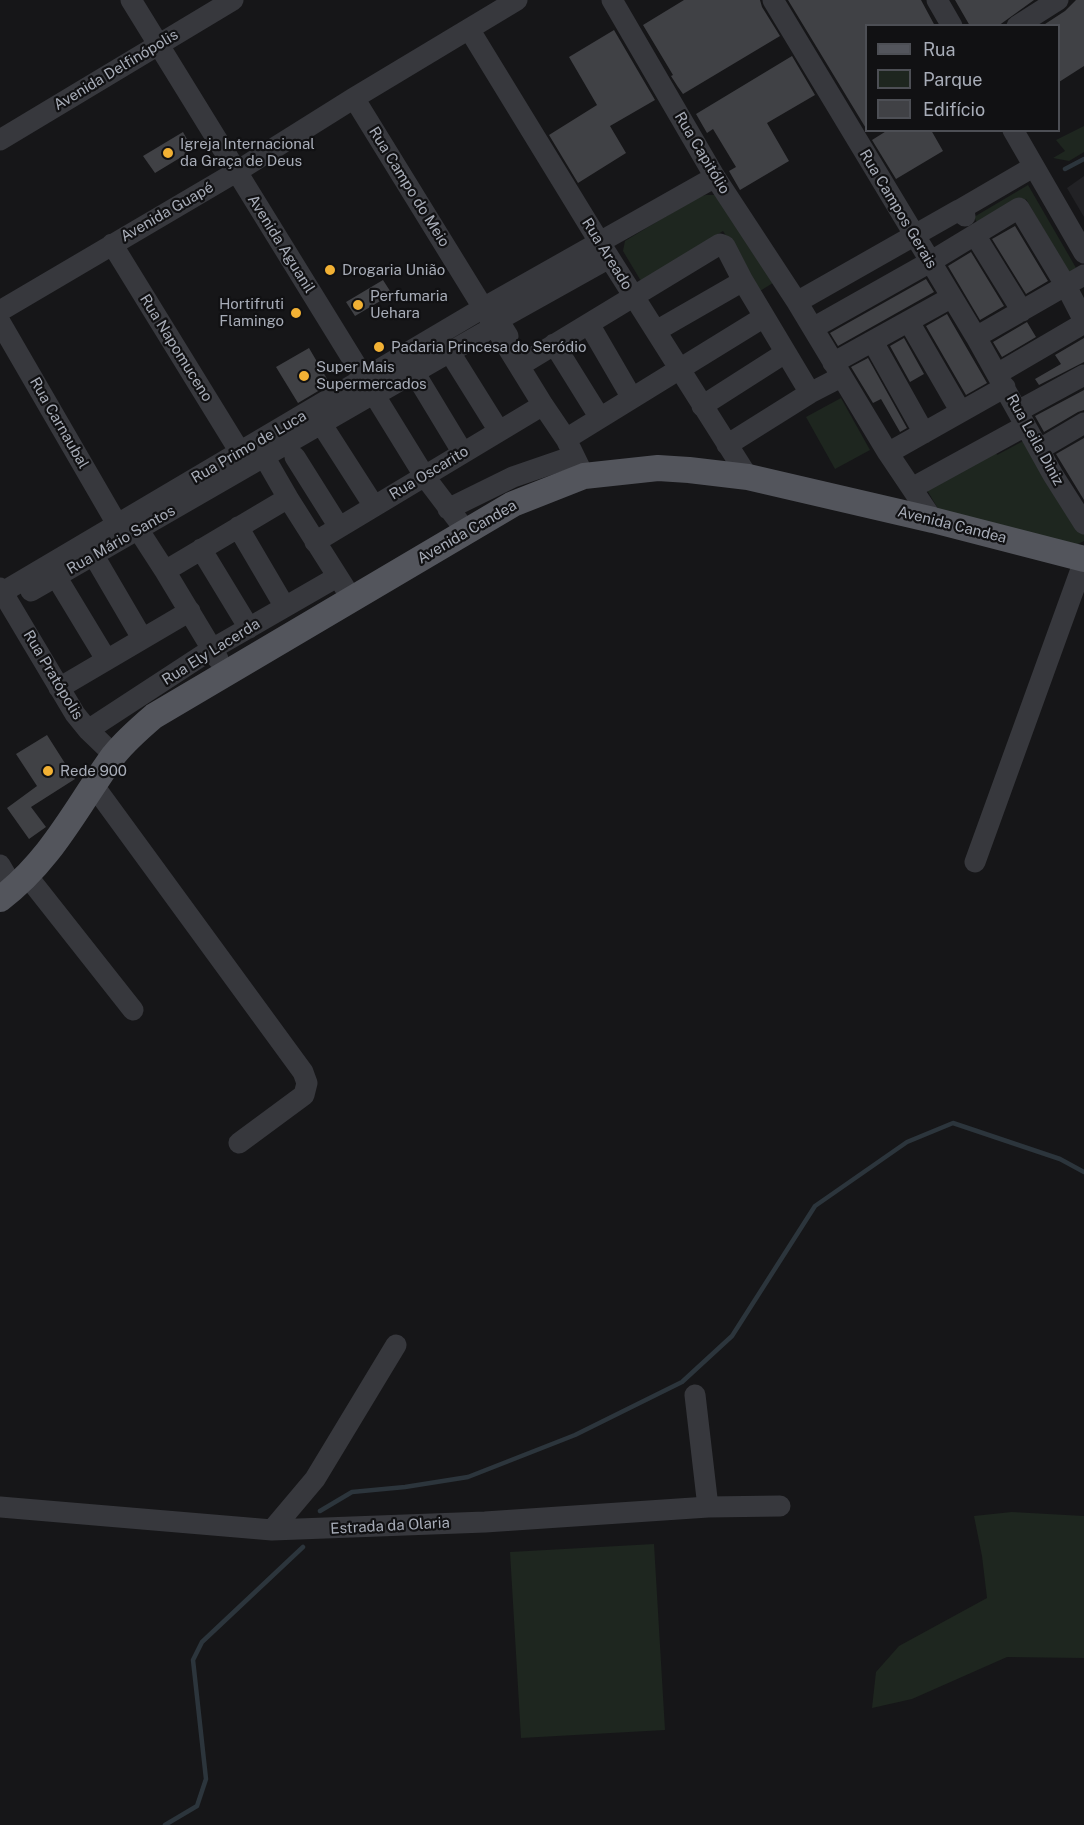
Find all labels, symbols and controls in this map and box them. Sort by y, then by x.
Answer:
legend [865,24,1060,132]
street label: Avenida Delfinópolis [51,26,181,114]
text: Rua [923,39,955,60]
text: Parque [923,69,983,90]
text: Edifício [923,99,985,120]
street label: Rua Capitólio [670,109,734,197]
street label: Rua Campo do Meio [365,124,453,250]
place label: Igreja Internacional da Graça de Deus [180,135,315,170]
marker: Igreja Internacional da Graça de Deus [161,146,175,160]
street label: Rua Campos Gerais [855,146,941,272]
street label: Avenida Guapé [117,178,217,246]
street label: Avenida Aguanil [244,192,318,296]
street label: Rua Areado [578,215,636,293]
place label: Drogaria União [342,261,445,279]
marker: Drogaria União [323,263,337,277]
place label: Perfumaria Uehara [370,287,448,322]
street label: Rua Napomuceno [136,291,216,405]
place label: Hortifruti Flamingo [219,295,284,330]
marker: Perfumaria Uehara [351,298,365,312]
marker: Hortifruti Flamingo [289,306,303,320]
place label: Padaria Princesa do Seródio [391,338,587,356]
marker: Padaria Princesa do Seródio [372,340,386,354]
place label: Super Mais Supermercados [316,358,427,393]
marker: Super Mais Supermercados [297,369,311,383]
street label: Rua Carnaubal [26,374,92,472]
street label: Rua Leila Diniz [1003,391,1067,489]
street label: Rua Primo de Luca [188,407,310,487]
street label: Rua Oscarito [386,442,472,504]
street label: Avenida Candea [414,496,520,568]
street label: Rua Mário Santos [64,502,178,578]
street label: Avenida Candea [896,503,1008,547]
street label: Rua Ely Lacerda [159,615,263,689]
street label: Rua Pratópolis [19,627,87,723]
place label: Rede 900 [60,762,127,780]
marker: Rede 900 [41,764,55,778]
street label: Estrada da Olaria [330,1514,450,1538]

